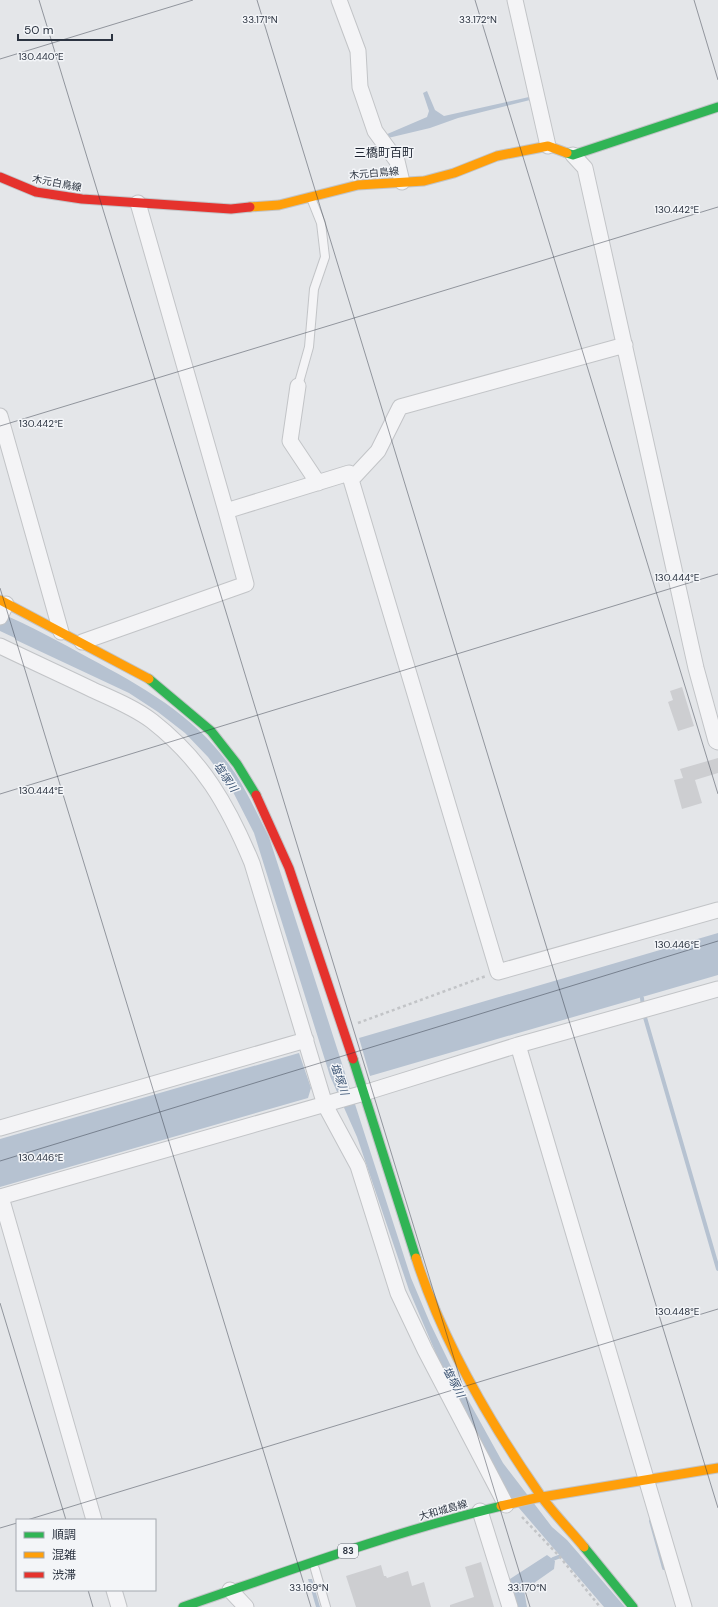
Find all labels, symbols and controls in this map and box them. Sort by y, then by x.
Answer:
text: 33.171°N [242,13,278,26]
text: 33.172°N [459,13,497,26]
scale bar [18,16,112,42]
text: 50 m [24,22,53,38]
text: 130.440°E [18,50,64,63]
district label: 三橋町百町 [354,145,414,161]
street label: 木元白鳥線 [349,164,399,182]
street label: 木元白鳥線 [31,172,83,194]
text: 130.442°E [655,203,700,216]
text: 130.442°E [19,417,64,430]
text: 130.444°E [655,571,700,584]
water label: 塩塚川 [211,759,242,795]
text: 130.444°E [19,784,64,797]
text: 130.446°E [655,938,700,951]
water label: 塩塚川 [328,1061,352,1098]
text: 130.446°E [19,1151,64,1164]
text: 130.448°E [655,1305,700,1318]
water label: 塩塚川 [440,1364,468,1401]
street label: 大和城島線 [417,1497,469,1523]
legend [16,1519,156,1591]
text: 順調 [52,1527,76,1543]
road number: 83 [338,1544,358,1558]
text: 混雑 [52,1547,76,1563]
text: 渋滞 [52,1567,76,1583]
text: 33.169°N [289,1581,329,1594]
text: 33.170°N [507,1581,547,1594]

